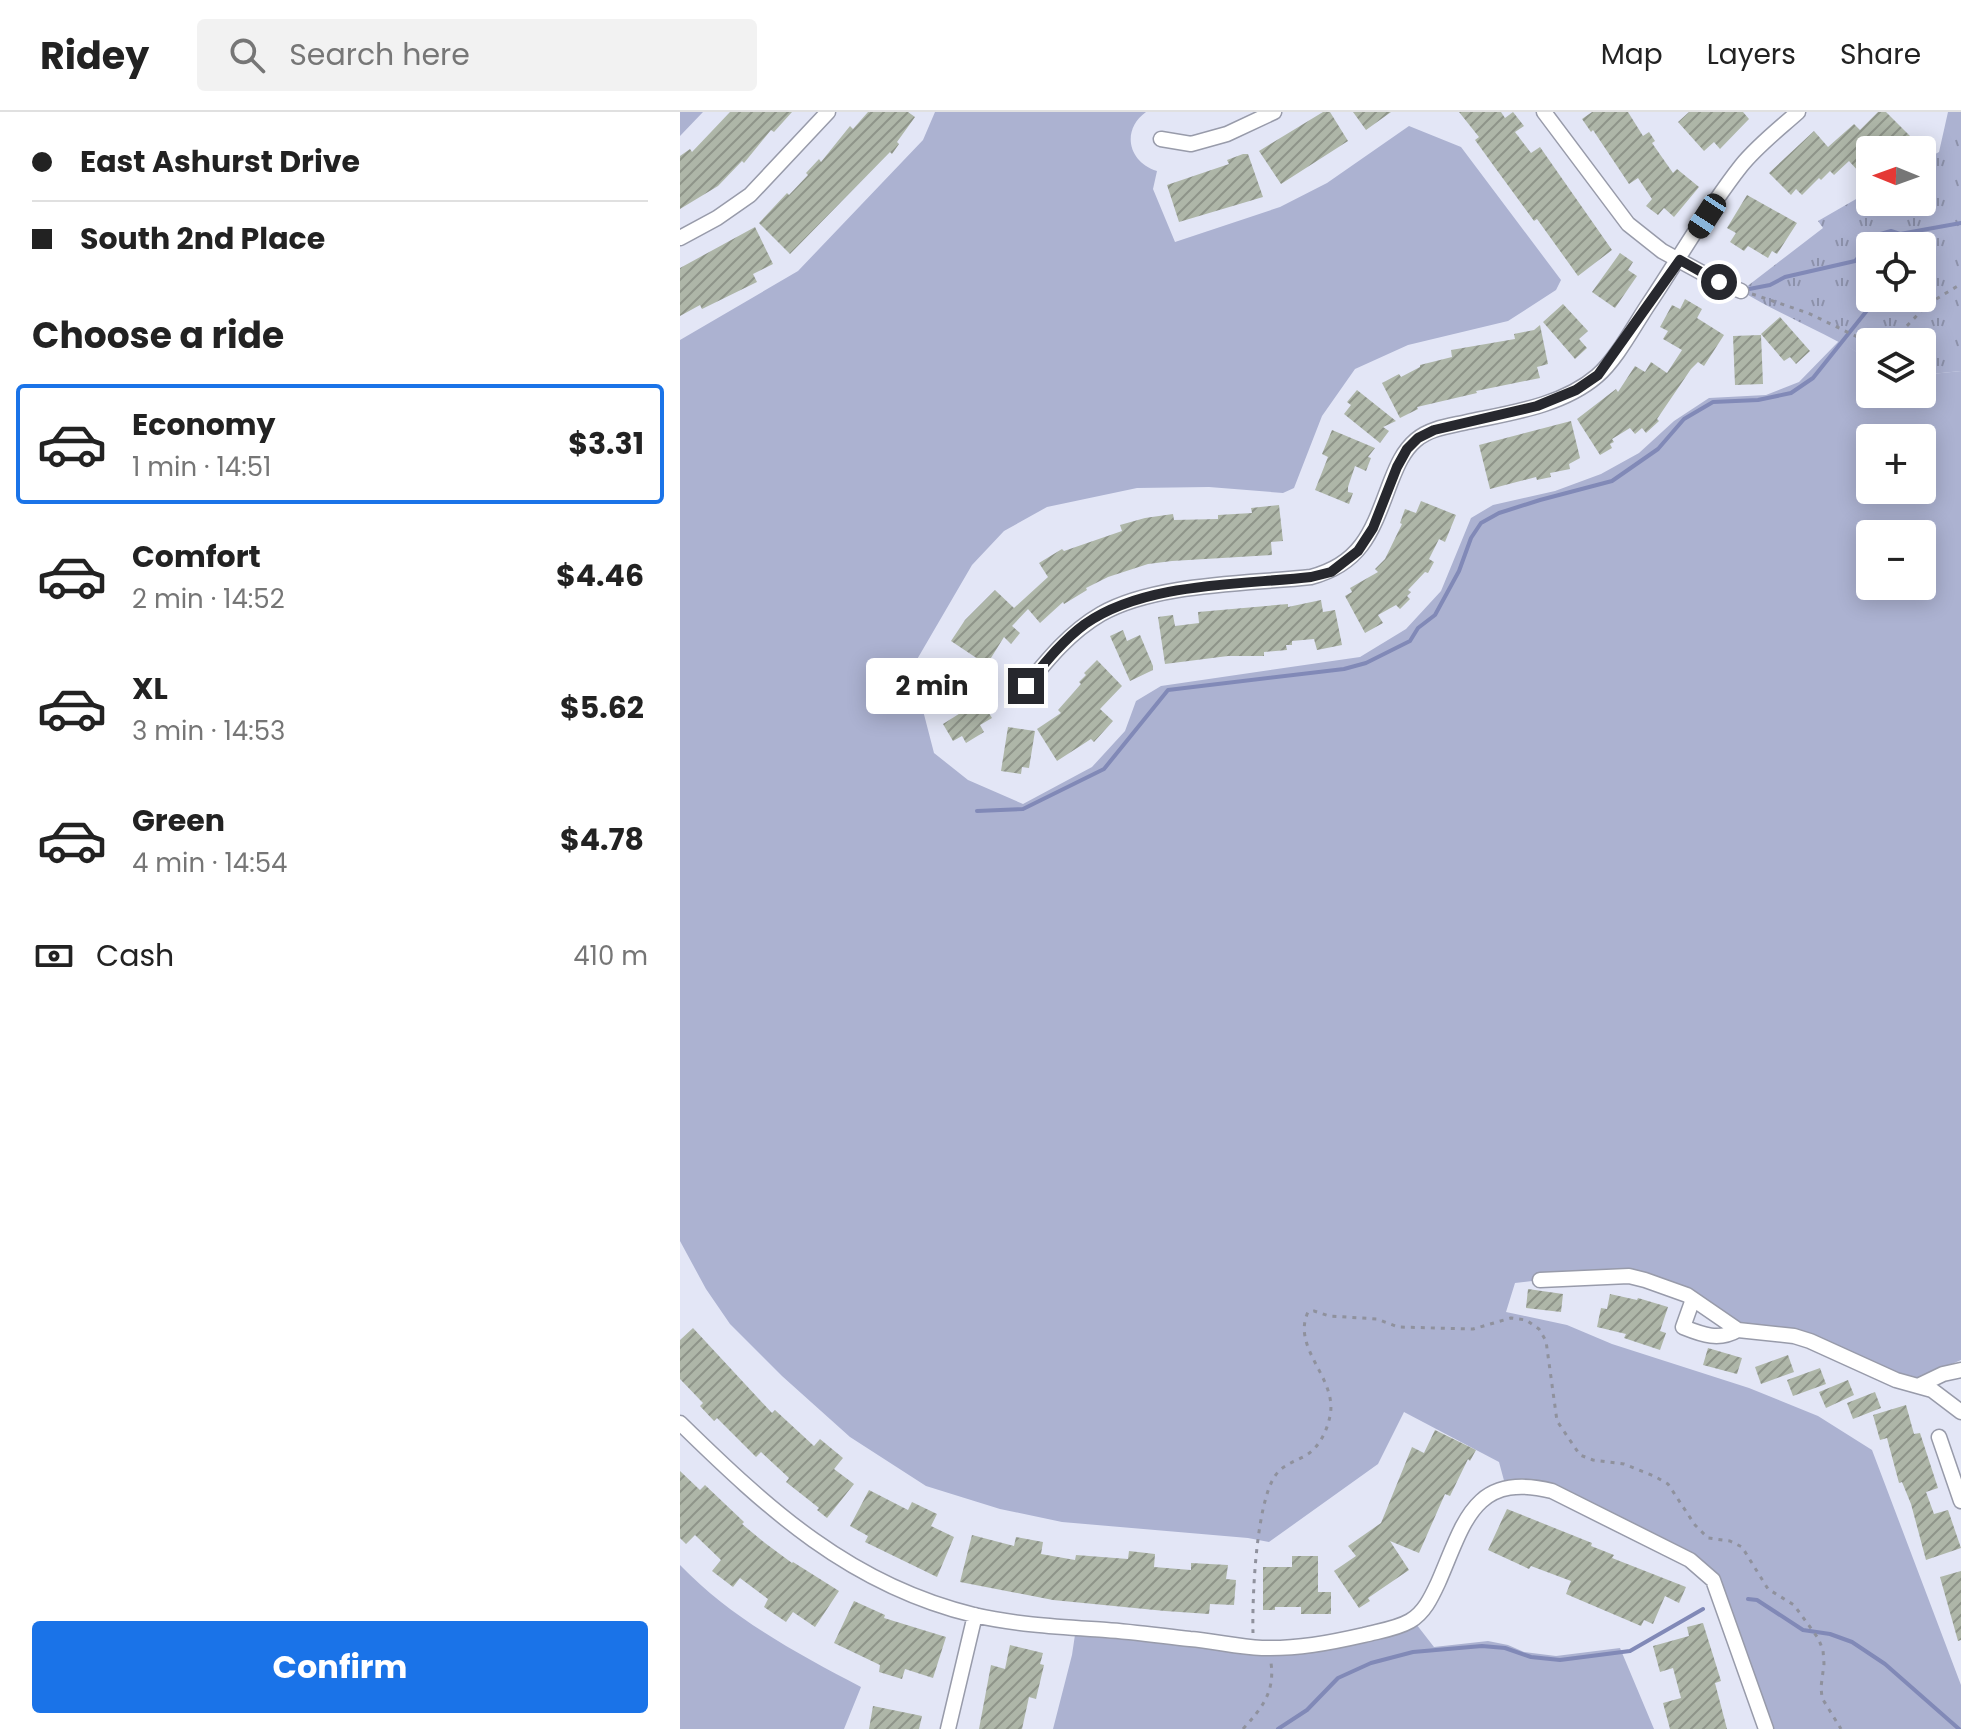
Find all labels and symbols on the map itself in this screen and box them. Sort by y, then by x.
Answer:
north arrow [1856,136,1936,216]
car [1684,189,1730,243]
route start [1701,264,1737,300]
callout: 2 min [866,658,998,714]
route end [1008,668,1044,704]

